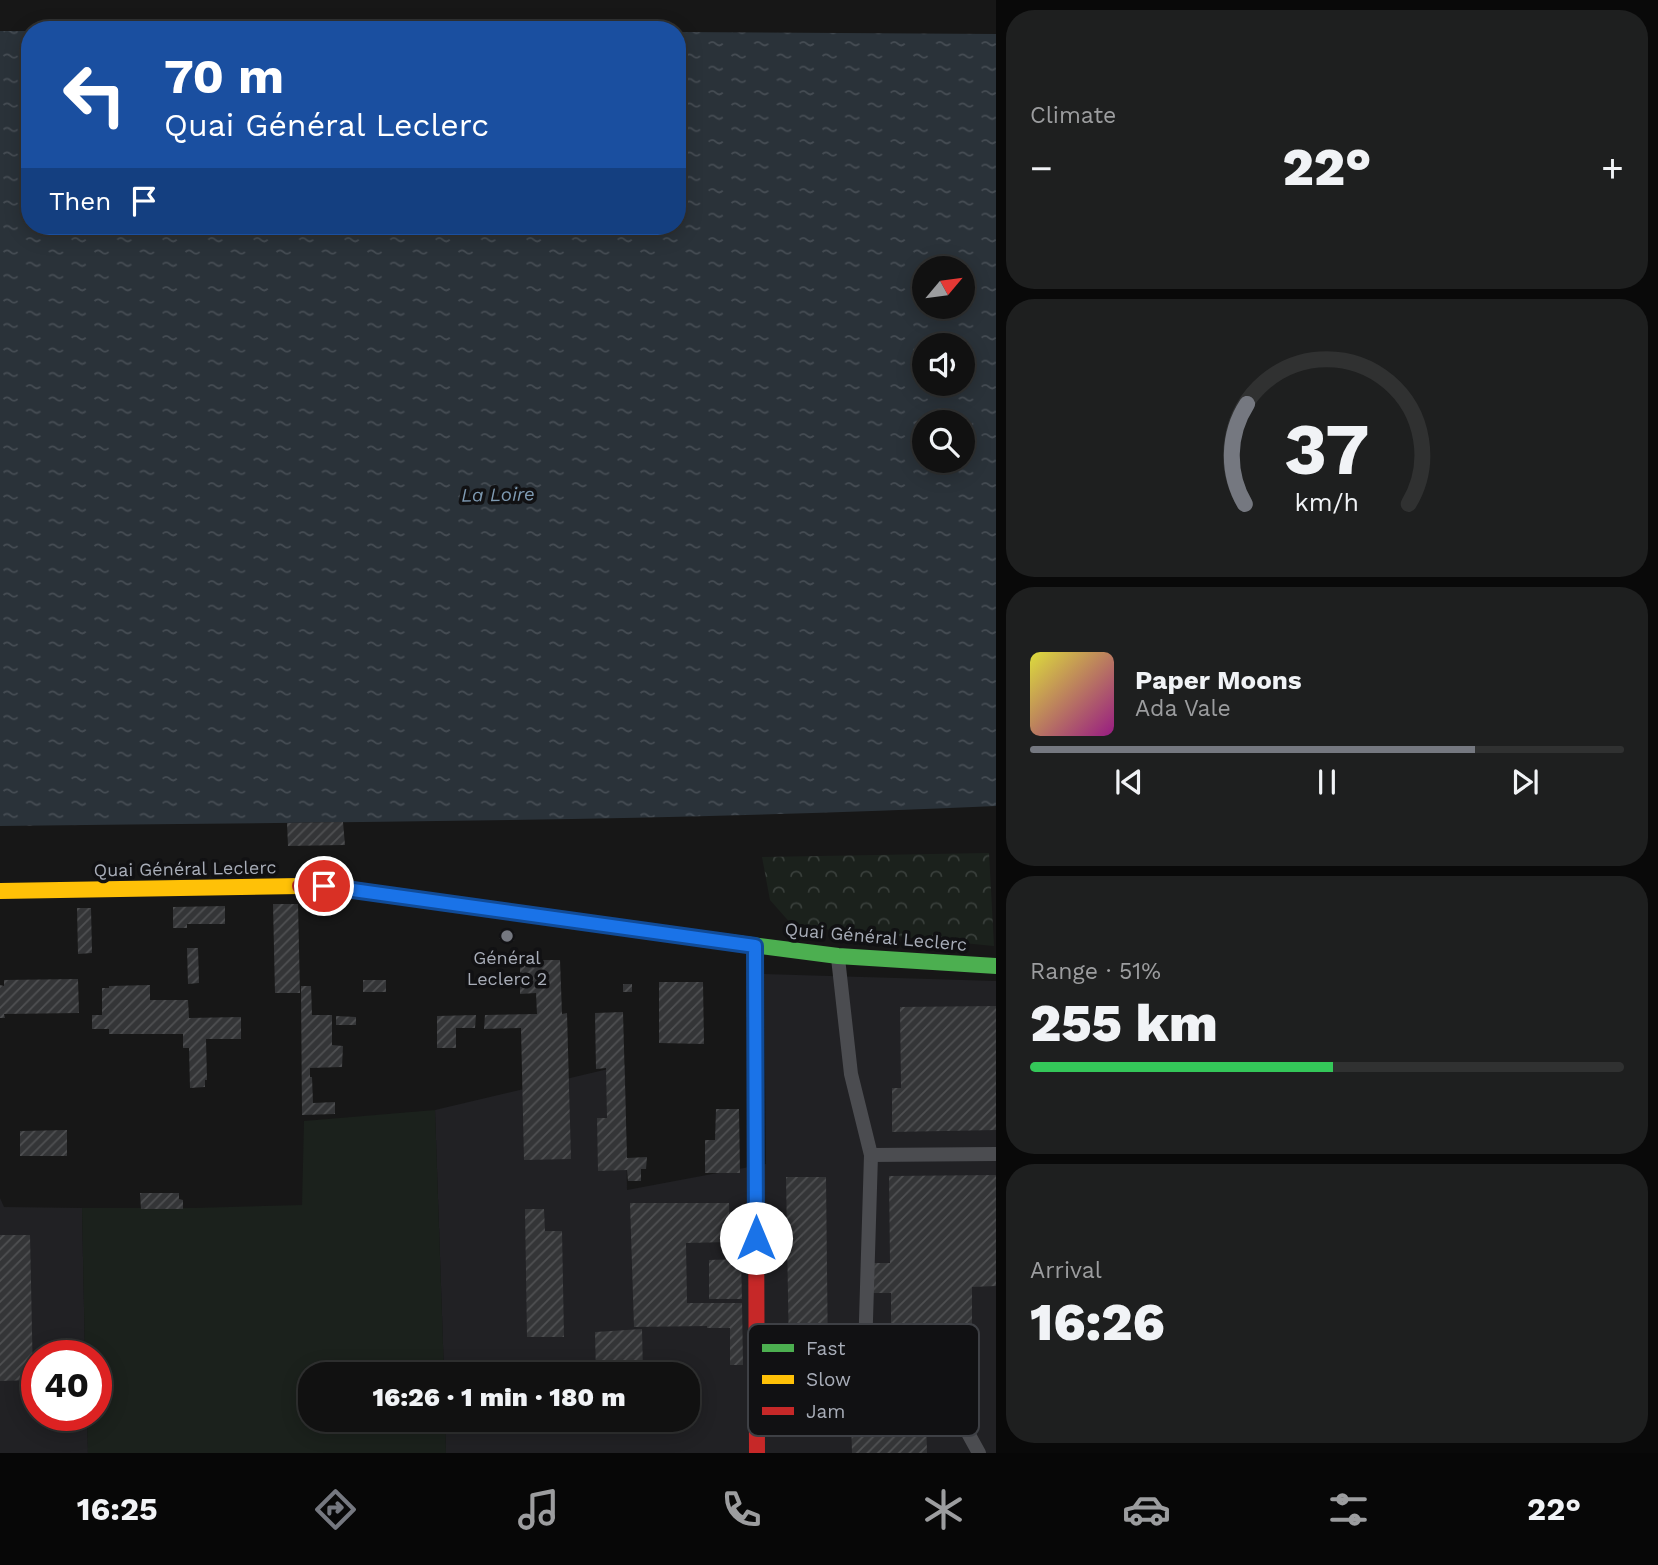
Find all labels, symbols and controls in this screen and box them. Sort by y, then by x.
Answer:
text: 70 m [164,47,284,105]
icon: left [49,49,140,140]
text: Climate [1030,102,1116,129]
text: Quai Général Leclerc [164,106,489,144]
text: 22° [1283,137,1371,198]
text: − [1030,146,1053,190]
text: + [1601,146,1624,190]
icon: arrive [125,182,163,220]
text: Then [49,186,111,216]
north arrow [912,256,975,318]
map controls [912,256,975,473]
button: sound [912,333,975,396]
text: 37 [1284,406,1370,492]
button: search [912,410,975,473]
water label: La Loire [461,482,535,507]
text: km/h [1295,488,1359,517]
text: Paper Moons [1135,665,1302,695]
text: Ada Vale [1135,695,1231,722]
icon: previous [1110,763,1148,801]
icon: pause [1308,763,1346,801]
icon: next [1506,763,1544,801]
street label: Quai Général Leclerc [93,856,277,881]
pin [294,856,354,916]
icon: arrive [305,867,343,905]
street label: Quai Général Leclerc [784,918,968,955]
marker: Général Leclerc 2 [499,928,515,944]
place label: Général Leclerc 2 [467,947,547,989]
text: Range · 51% [1030,958,1161,985]
text: 255 km [1030,993,1218,1054]
position arrow [719,1201,793,1275]
text: Arrival [1030,1257,1102,1284]
text: 16:26 [1030,1292,1165,1353]
legend [748,1324,979,1436]
text: Fast [806,1337,845,1360]
speed limit sign: 40 [21,1340,112,1431]
text: Slow [806,1368,851,1391]
text: 16:26 · 1 min · 180 m [372,1382,626,1412]
text: Jam [806,1400,845,1423]
icon: directions [311,1485,360,1534]
icon: music [514,1485,563,1534]
icon: phone [717,1485,766,1534]
icon: climate [919,1485,968,1534]
icon: car [1122,1485,1171,1534]
icon: filters [1324,1485,1373,1534]
text: 16:25 [77,1490,158,1528]
text: 22° [1527,1490,1581,1528]

